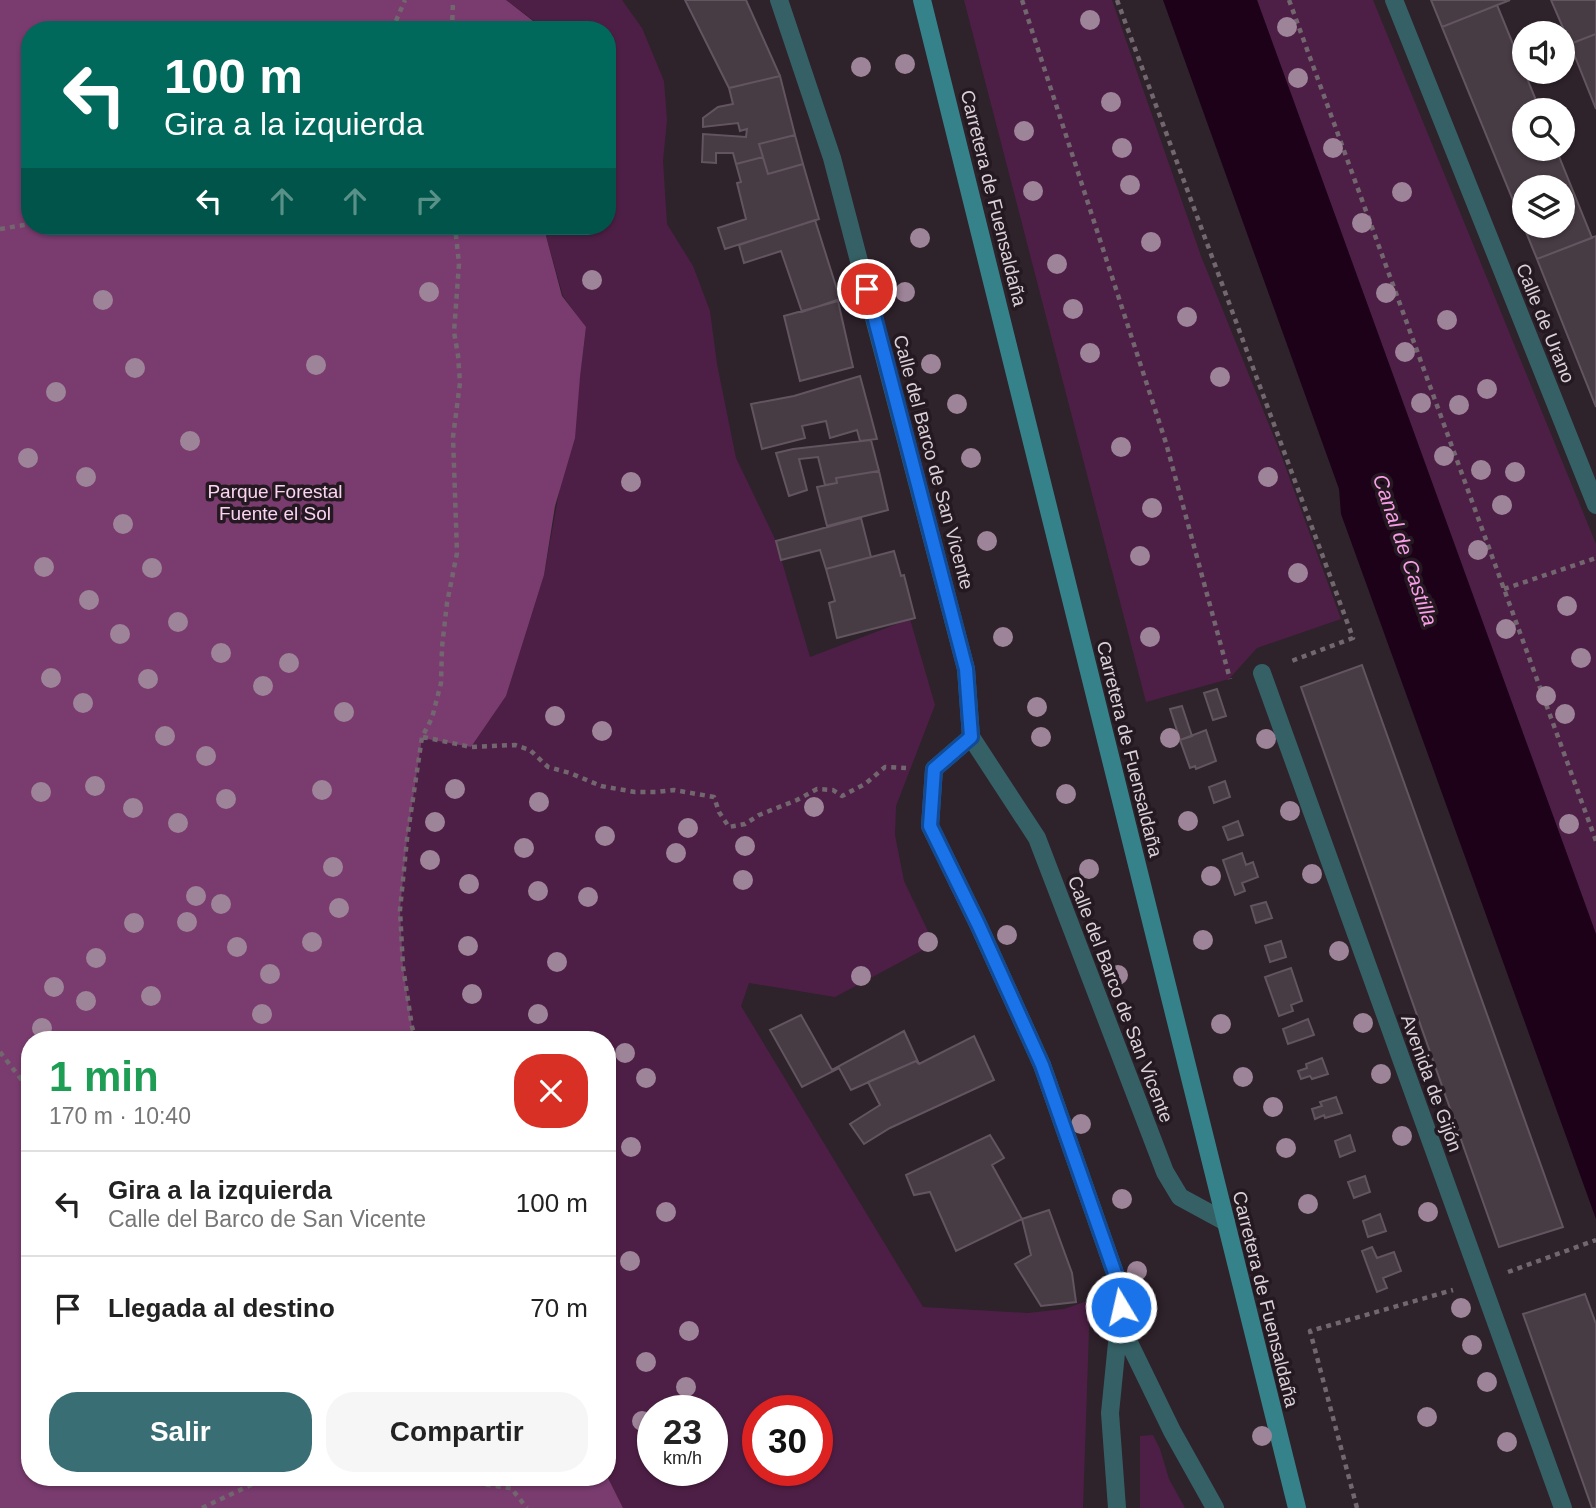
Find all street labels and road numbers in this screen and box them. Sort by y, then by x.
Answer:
street label: Carretera de Fuensaldaña [956,88,1031,309]
street label: Calle de Urano [1512,260,1579,386]
street label: Calle del Barco de San Vicente [889,333,978,592]
street label: Carretera de Fuensaldaña [1092,639,1167,860]
street label: Calle del Barco de San Vicente [1064,873,1177,1126]
street label: Avenida de Gijón [1397,1012,1466,1155]
street label: Carretera de Fuensaldaña [1228,1189,1303,1410]

